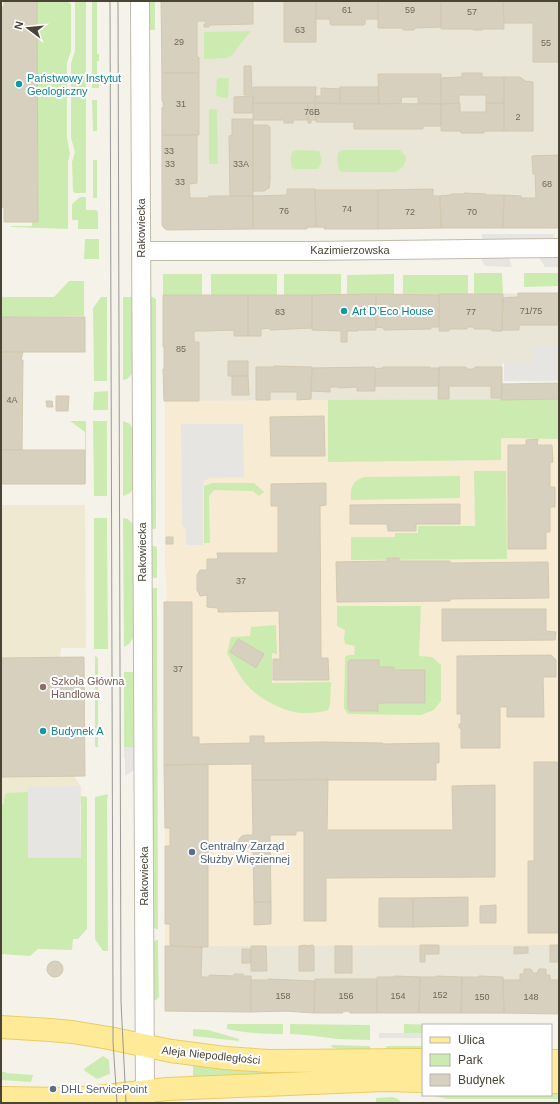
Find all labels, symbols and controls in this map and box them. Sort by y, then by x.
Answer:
house number: 61 [342,5,352,15]
house number: 59 [405,5,415,15]
house number: 57 [467,7,477,17]
north arrow [8,8,48,48]
text: N [12,20,25,31]
house number: 63 [295,25,305,35]
house number: 29 [174,37,184,47]
house number: 55 [541,38,551,48]
place label: Państwowy Instytut Geologiczny [27,72,121,97]
marker: Państwowy Instytut Geologiczny [14,79,24,89]
house number: 31 [176,99,186,109]
house number: 76B [304,107,320,117]
house number: 2 [515,112,521,122]
house number: 33 [164,146,174,156]
house number: 33 [165,159,175,169]
house number: 33A [233,159,249,169]
house number: 33 [175,177,185,187]
house number: 68 [542,179,552,189]
street label: Rakowiecka [135,197,147,258]
house number: 74 [342,204,352,214]
house number: 76 [279,206,289,216]
house number: 72 [405,207,415,217]
house number: 70 [467,207,477,217]
street label: Kazimierzowska [310,244,391,256]
place label: Art D’Eco House [352,305,433,317]
marker: Art D’Eco House [339,306,349,316]
house number: 71/75 [520,306,542,316]
house number: 83 [275,307,285,317]
house number: 77 [466,307,476,317]
house number: 85 [176,344,186,354]
house number: 4A [6,395,18,405]
street label: Rakowiecka [136,521,148,582]
house number: 37 [236,576,246,586]
house number: 37 [173,664,183,674]
place label: Szkoła Główna Handlowa [51,675,125,700]
marker: Szkoła Główna Handlowa [38,682,48,692]
place label: Budynek A [51,725,104,737]
marker: Budynek A [38,726,48,736]
place label: Centralny Zarząd Służby Więziennej [200,840,290,865]
street label: Rakowiecka [138,845,150,906]
marker: Centralny Zarząd Służby Więziennej [187,847,197,857]
house number: 152 [432,990,448,1000]
house number: 158 [275,991,291,1001]
house number: 156 [338,991,354,1001]
house number: 154 [390,991,406,1001]
house number: 150 [474,992,490,1002]
house number: 148 [523,992,539,1002]
legend [422,1024,552,1096]
text: Ulica [458,1033,485,1047]
street label: Aleja Niepodległości [161,1044,261,1066]
text: Park [458,1053,484,1067]
text: Budynek [458,1073,506,1087]
place label: DHL ServicePoint [61,1083,147,1095]
marker: DHL ServicePoint [48,1084,58,1094]

